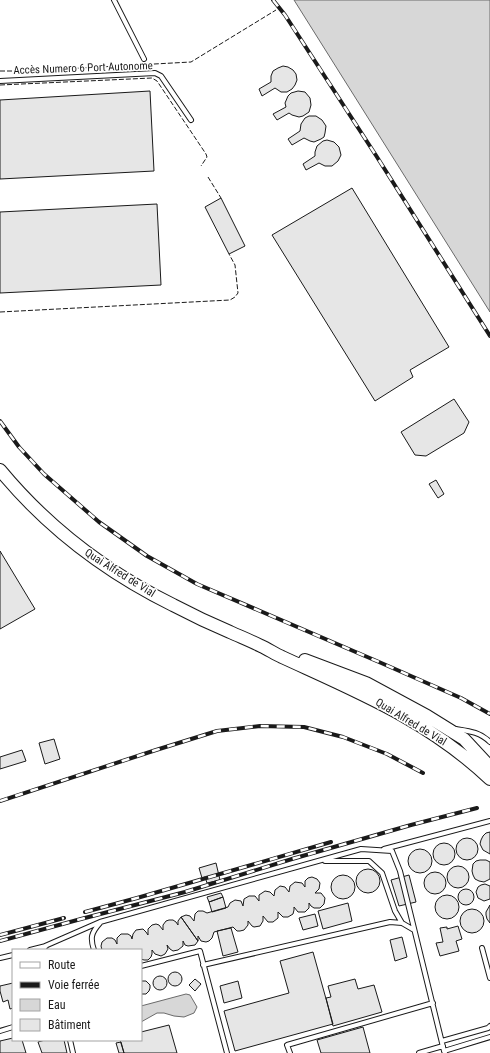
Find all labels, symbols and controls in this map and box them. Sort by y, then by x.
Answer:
street label: Accès Numero 6 Port Autonome [13,59,153,77]
street label: Quai Alfred de Vial [82,546,158,600]
street label: Quai Alfred de Vial [373,696,449,748]
legend [12,949,142,1041]
text: Route [48,958,76,972]
text: Voie ferrée [48,978,100,992]
text: Eau [48,998,66,1012]
text: Bâtiment [48,1018,91,1032]

